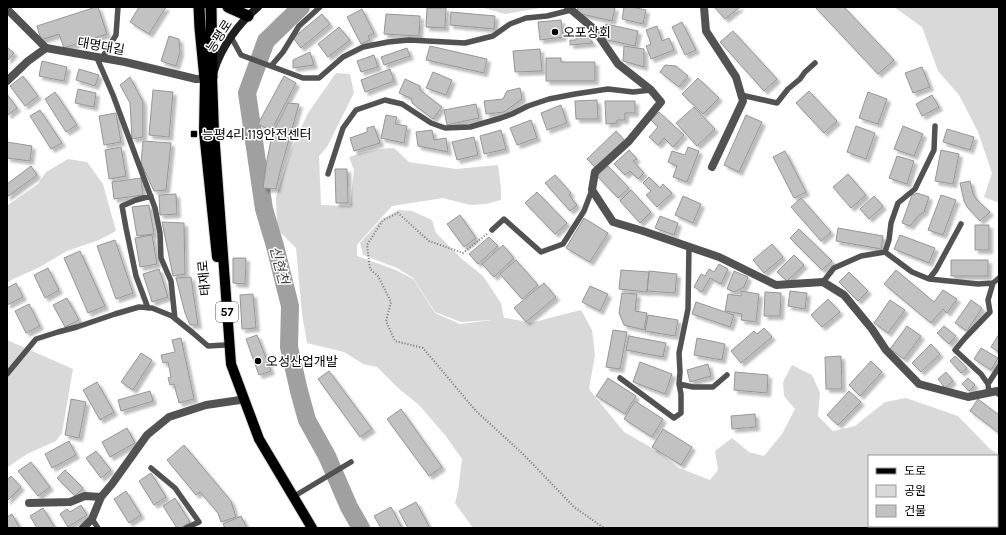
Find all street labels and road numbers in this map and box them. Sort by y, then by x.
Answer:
street label: 능평로 [203,17,235,55]
street label: 대명대길 [76,34,126,58]
street label: 태재로 [195,259,213,297]
road number: 57 [216,302,238,322]

